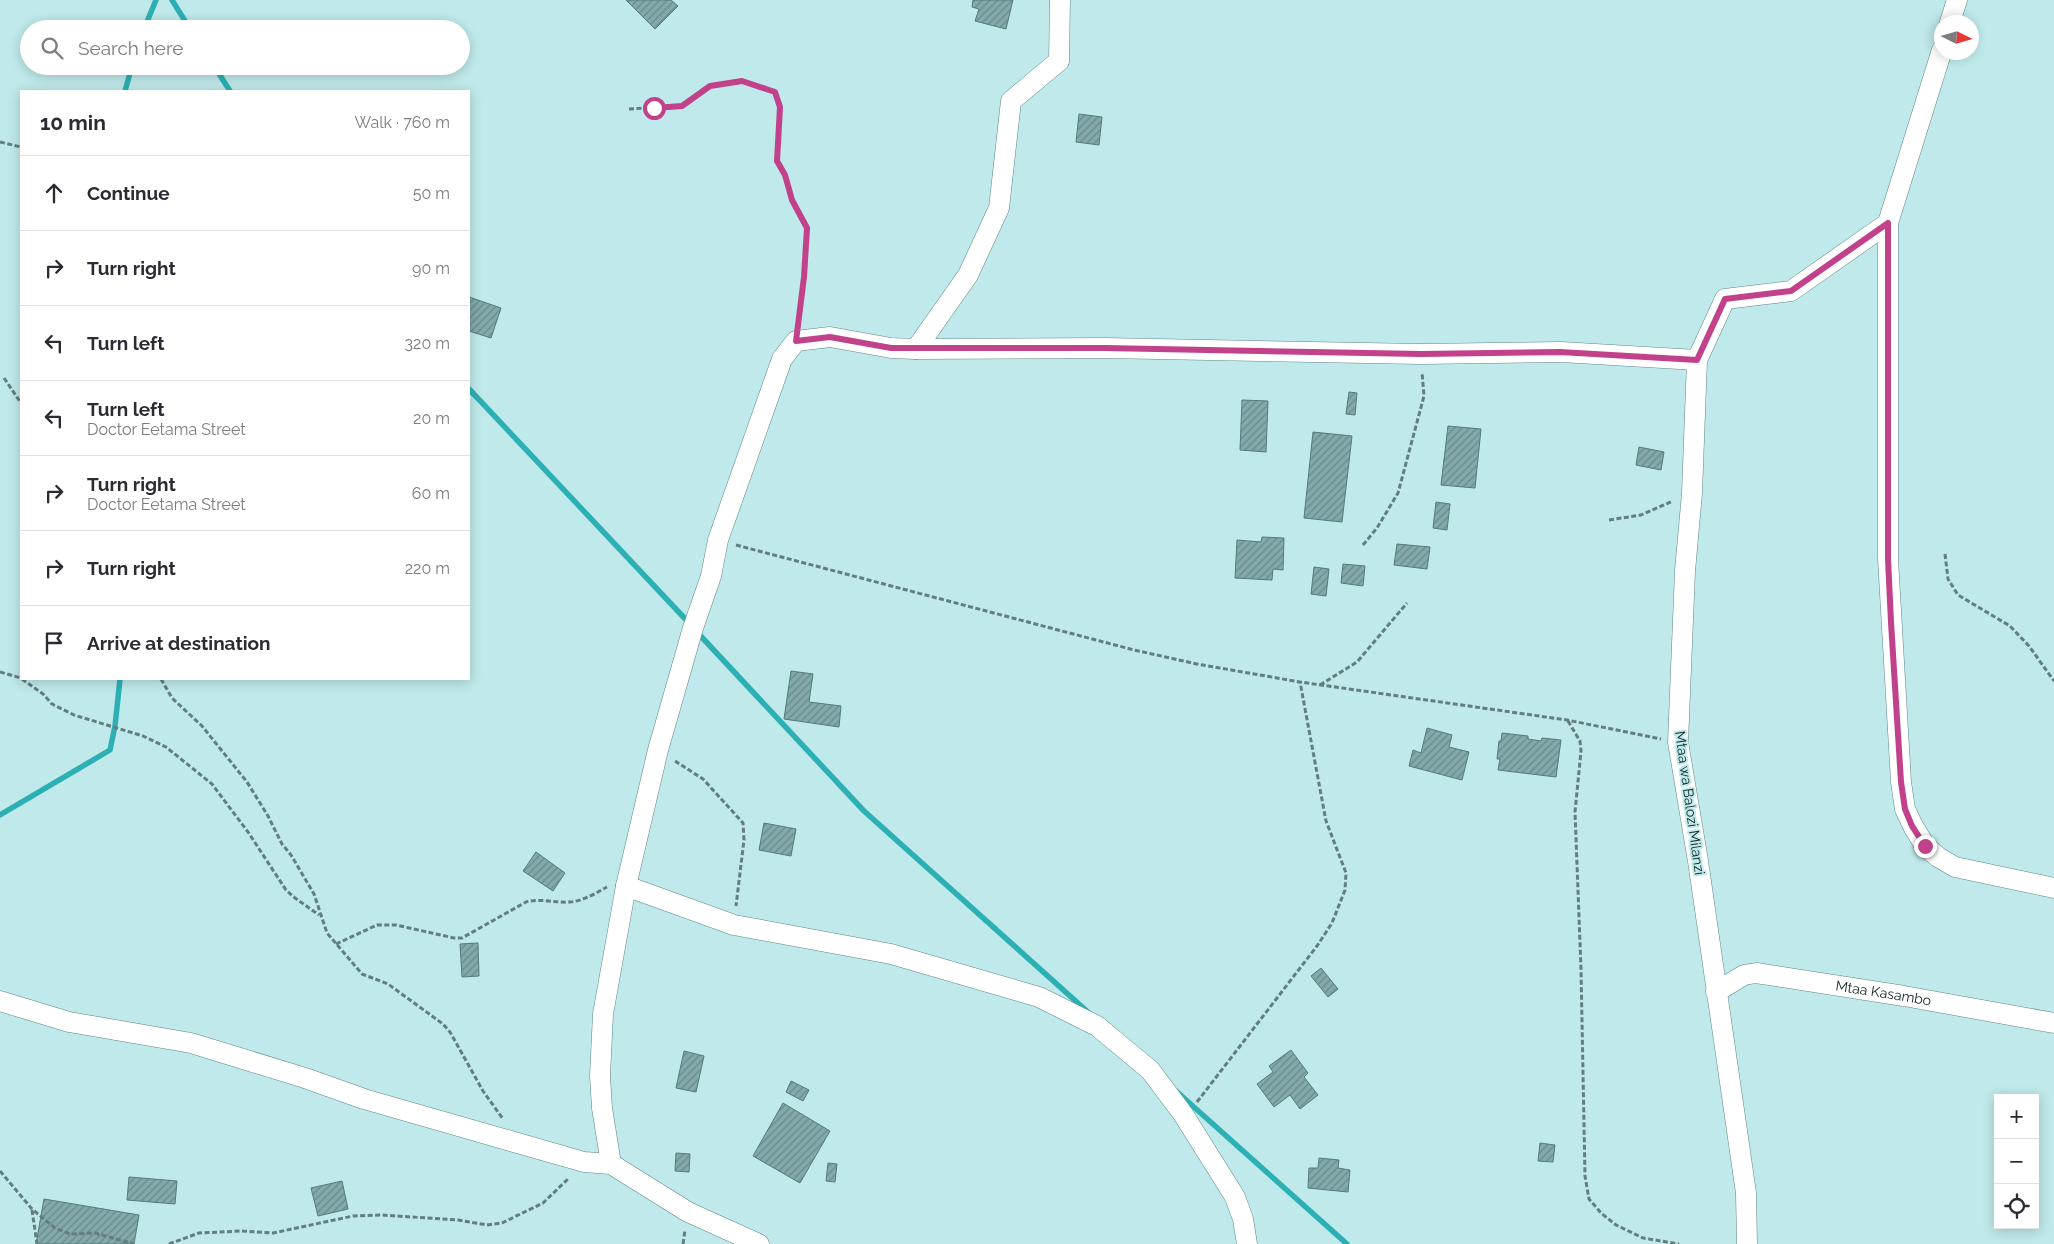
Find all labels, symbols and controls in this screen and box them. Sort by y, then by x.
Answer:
north arrow [1934,15,1979,60]
search box [20,20,470,75]
icon: search [38,34,66,62]
text: Search here [78,37,184,59]
route start [643,97,666,120]
text: 10 min [40,110,106,135]
text: Walk · 760 m [355,113,450,132]
icon: ahead [40,179,68,207]
text: Continue [87,182,170,204]
text: 50 m [413,184,450,203]
icon: right [40,254,68,282]
text: Turn right [87,257,176,279]
text: 90 m [412,259,450,278]
icon: left [40,329,68,357]
text: Turn left [87,332,164,354]
text: 320 m [405,334,450,353]
text: Turn left [87,398,164,420]
icon: left [40,404,68,432]
text: 20 m [413,409,450,428]
text: Doctor Eetama Street [87,420,246,439]
text: Turn right [87,473,176,495]
icon: right [40,479,68,507]
text: 60 m [412,484,450,503]
text: Doctor Eetama Street [87,495,246,514]
icon: right [40,554,68,582]
text: Turn right [87,557,176,579]
text: 220 m [405,559,450,578]
icon: arrive [40,629,68,657]
text: Arrive at destination [87,632,271,654]
street label: Mtaa wa Balozi Milanzi [1672,730,1708,876]
route end [1914,835,1937,858]
street label: Mtaa Kasambo [1835,977,1933,1009]
map controls [1994,1094,2039,1229]
button: + [1994,1094,2039,1139]
button: − [1994,1139,2039,1184]
button: locate [1994,1184,2039,1229]

